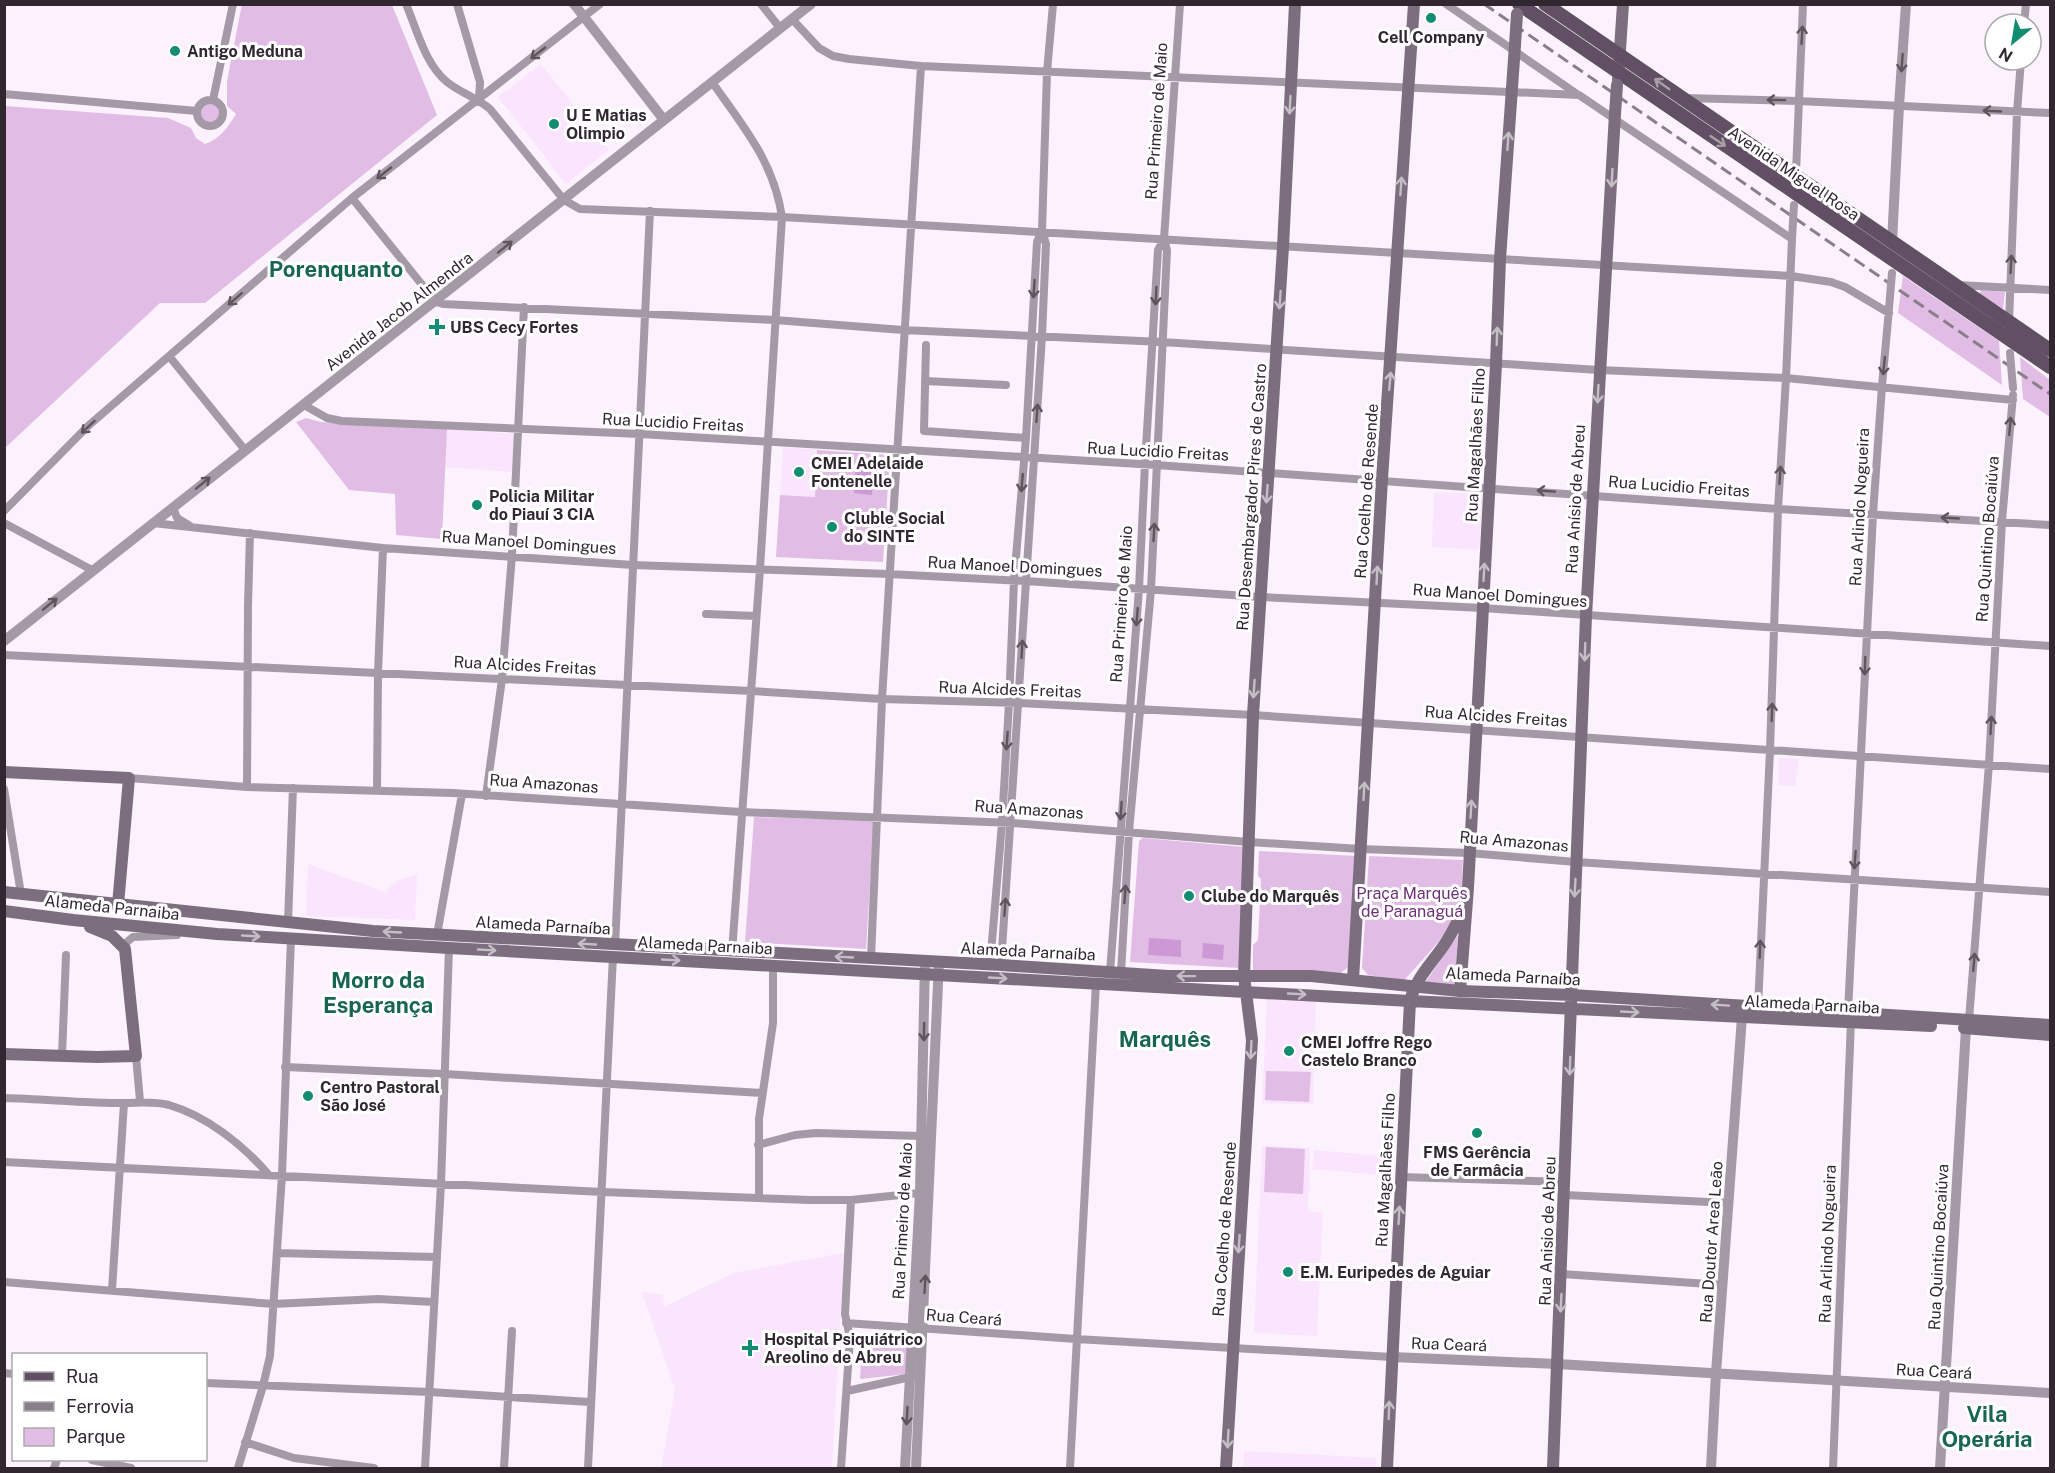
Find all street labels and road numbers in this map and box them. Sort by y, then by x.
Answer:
street label: Rua Primeiro de Maio [1142,42,1171,200]
street label: Avenida Miguel Rosa [1724,122,1863,224]
street label: Avenida Jacob Almendra [322,248,477,375]
street label: Rua Desembargador Pires de Castro [1233,363,1270,631]
street label: Rua Magalhães Filho [1462,367,1489,523]
street label: Rua Coelho de Resende [1351,403,1382,579]
street label: Rua Lucidio Freitas [602,409,744,436]
street label: Rua Anísio de Abreu [1562,424,1589,574]
street label: Rua Arlindo Nogueira [1846,427,1873,587]
street label: Rua Lucidio Freitas [1087,438,1229,465]
street label: Rua Quintino Bocaiúva [1972,455,2003,623]
street label: Rua Lucidio Freitas [1607,472,1750,501]
street label: Rua Primeiro de Maio [1107,525,1136,683]
street label: Rua Manoel Domingues [441,527,617,558]
street label: Rua Manoel Domingues [927,552,1103,581]
street label: Rua Manoel Domingues [1412,580,1588,611]
street label: Rua Alcides Freitas [453,652,597,679]
street label: Rua Alcides Freitas [938,678,1082,701]
street label: Rua Alcides Freitas [1424,702,1568,731]
street label: Rua Amazonas [489,770,599,797]
street label: Rua Amazonas [974,796,1084,823]
street label: Rua Amazonas [1459,827,1569,856]
street label: Alameda Parnaiba [43,891,180,924]
street label: Alameda Parnaíba [475,912,611,939]
street label: Alameda Parnaiba [637,932,773,959]
street label: Alameda Parnaíba [960,938,1096,965]
street label: Alameda Parnaíba [1445,963,1581,990]
street label: Alameda Parnaiba [1744,991,1880,1018]
street label: Rua Magalhães Filho [1372,1092,1399,1248]
street label: Rua Coelho de Resende [1209,1141,1240,1317]
street label: Rua Primeiro de Maio [889,1142,916,1300]
street label: Rua Anisio de Abreu [1535,1156,1560,1306]
street label: Rua Doutor Area Leão [1696,1160,1727,1324]
street label: Rua Quintino Bocaiúva [1925,1163,1952,1331]
street label: Rua Arlindo Nogueira [1815,1164,1840,1324]
street label: Rua Ceará [925,1305,1003,1330]
street label: Rua Ceará [1411,1334,1487,1355]
street label: Rua Ceará [1895,1360,1973,1383]

